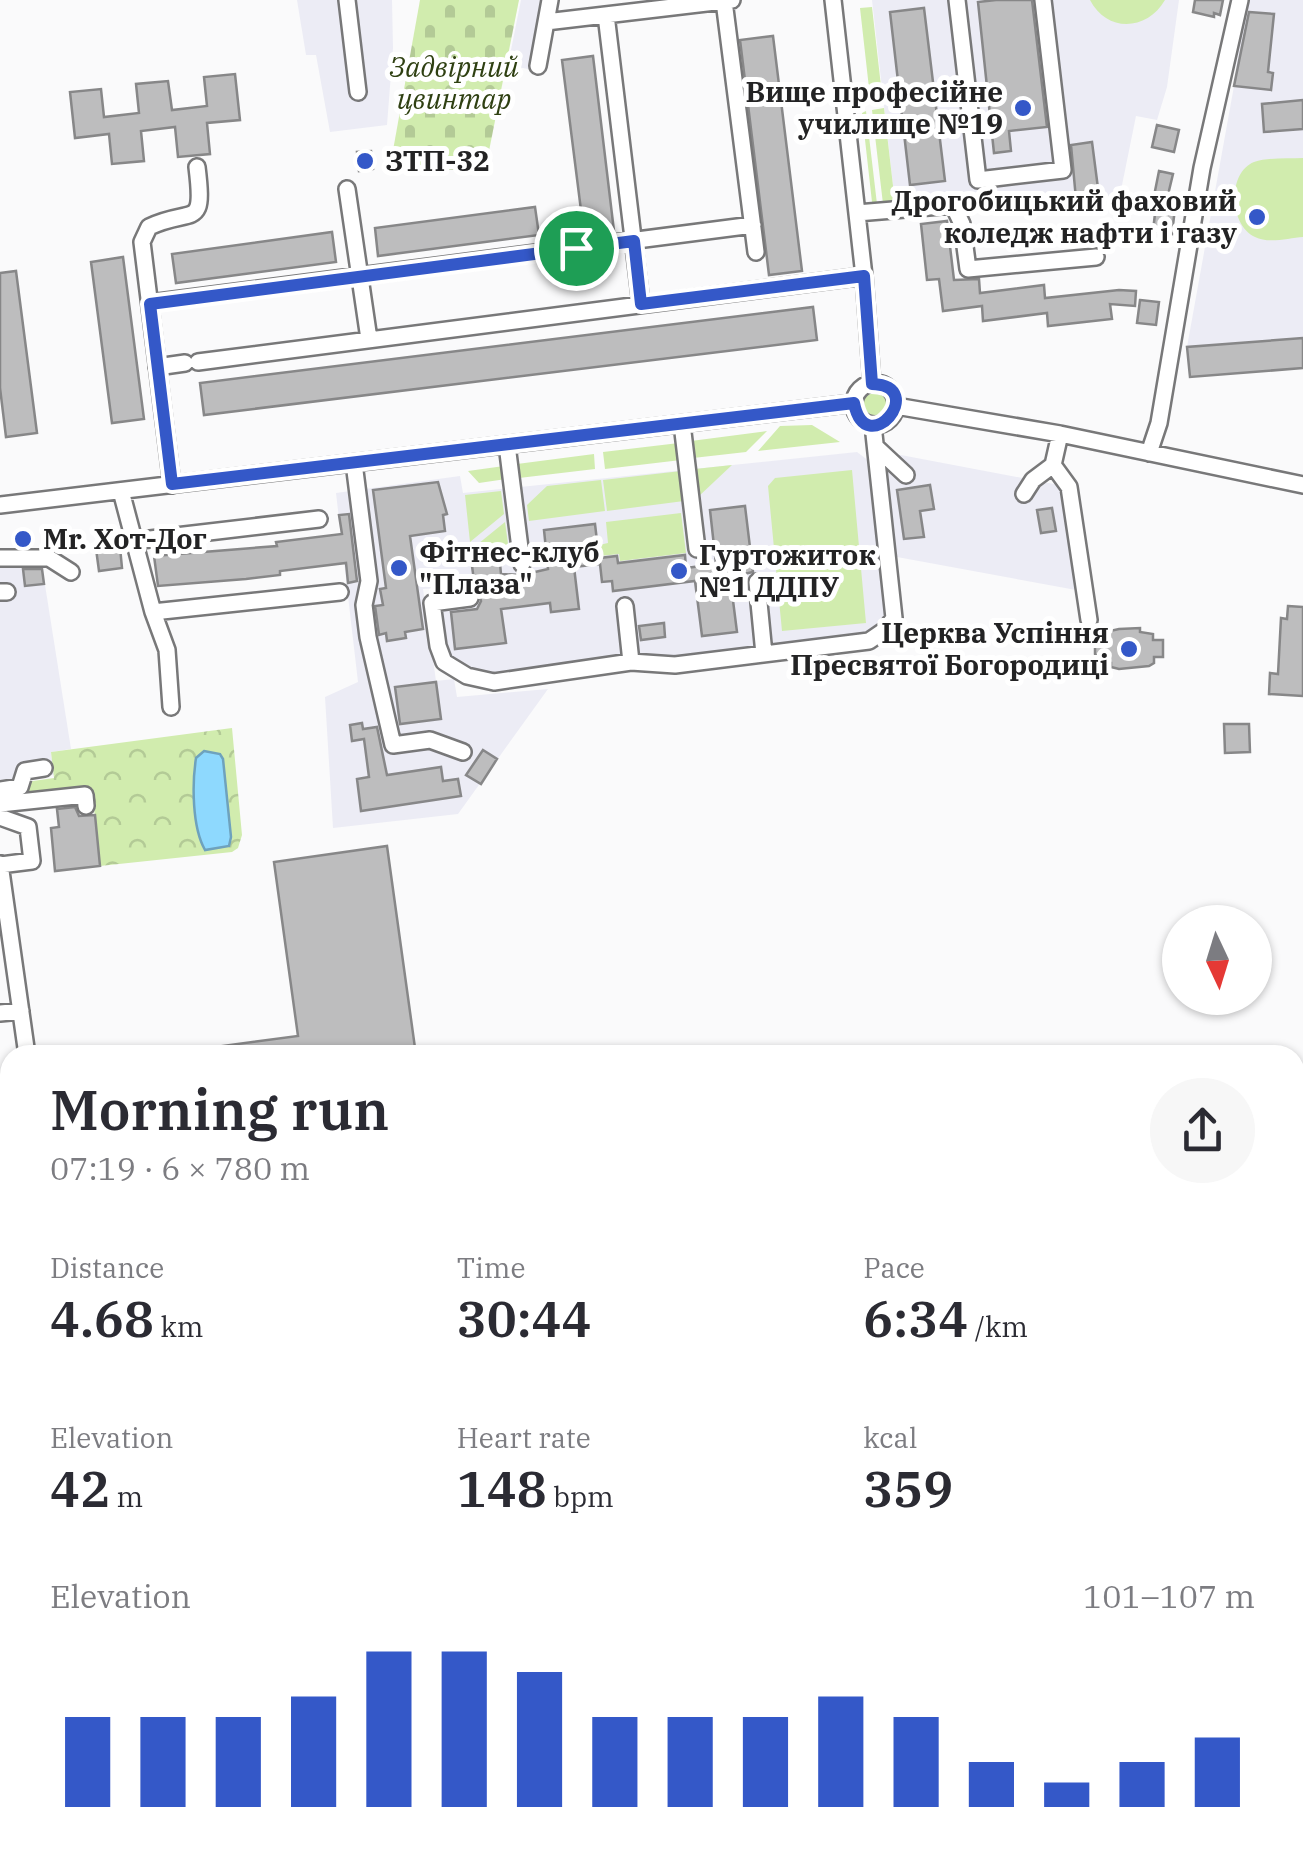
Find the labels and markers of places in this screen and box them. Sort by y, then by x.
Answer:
place label: Вище професійне училище №19 [745,73,1003,142]
marker: Вище професійне училище №19 [1012,97,1034,119]
place label: ЗТП-32 [385,142,490,179]
marker: ЗТП-32 [354,150,376,172]
place label: Дрогобицький фаховий коледж нафти і газу [892,182,1237,251]
pin [534,206,619,291]
marker: Дрогобицький фаховий коледж нафти і газу [1246,206,1268,228]
place label: Mr. Хот-Дог [43,520,207,557]
marker: Mr. Хот-Дог [12,528,34,550]
place label: Фітнес-клуб "Плаза" [419,533,600,602]
place label: Гуртожиток №1 ДДПУ [699,536,876,605]
marker: Фітнес-клуб "Плаза" [388,557,410,579]
marker: Гуртожиток №1 ДДПУ [668,560,690,582]
place label: Церква Успіння Пресвятої Богородиці [790,614,1109,683]
marker: Церква Успіння Пресвятої Богородиці [1118,638,1140,660]

